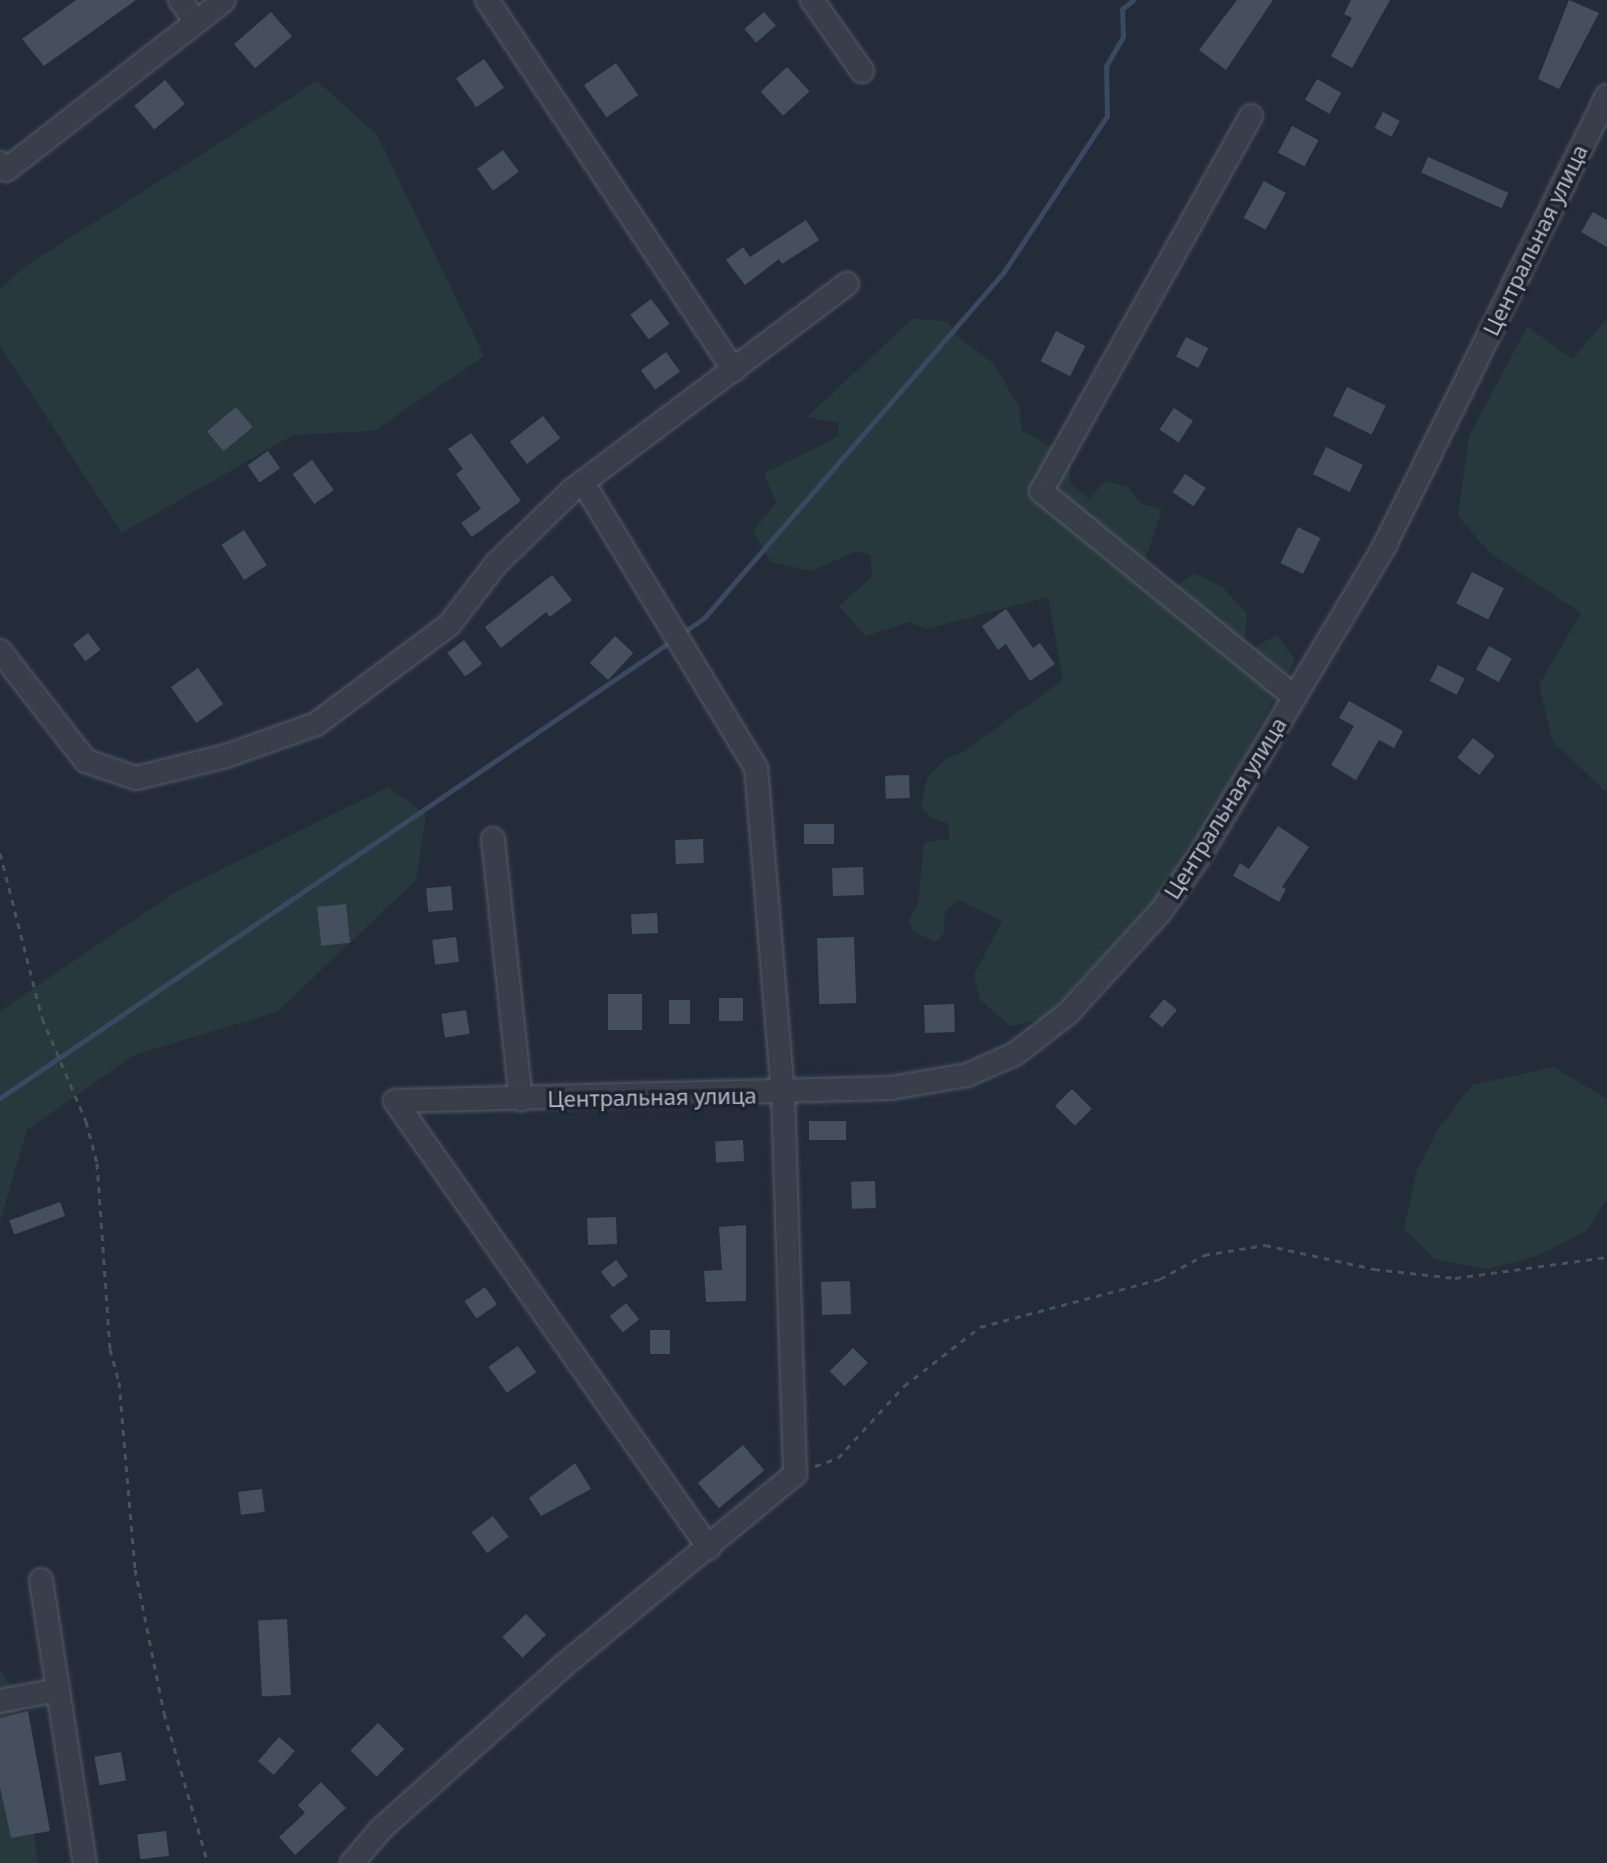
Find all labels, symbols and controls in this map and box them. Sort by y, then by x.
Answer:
street label: Центральная улица [1477,140,1593,340]
street label: Центральная улица [1158,712,1292,904]
street label: Центральная улица [547,1082,757,1112]

